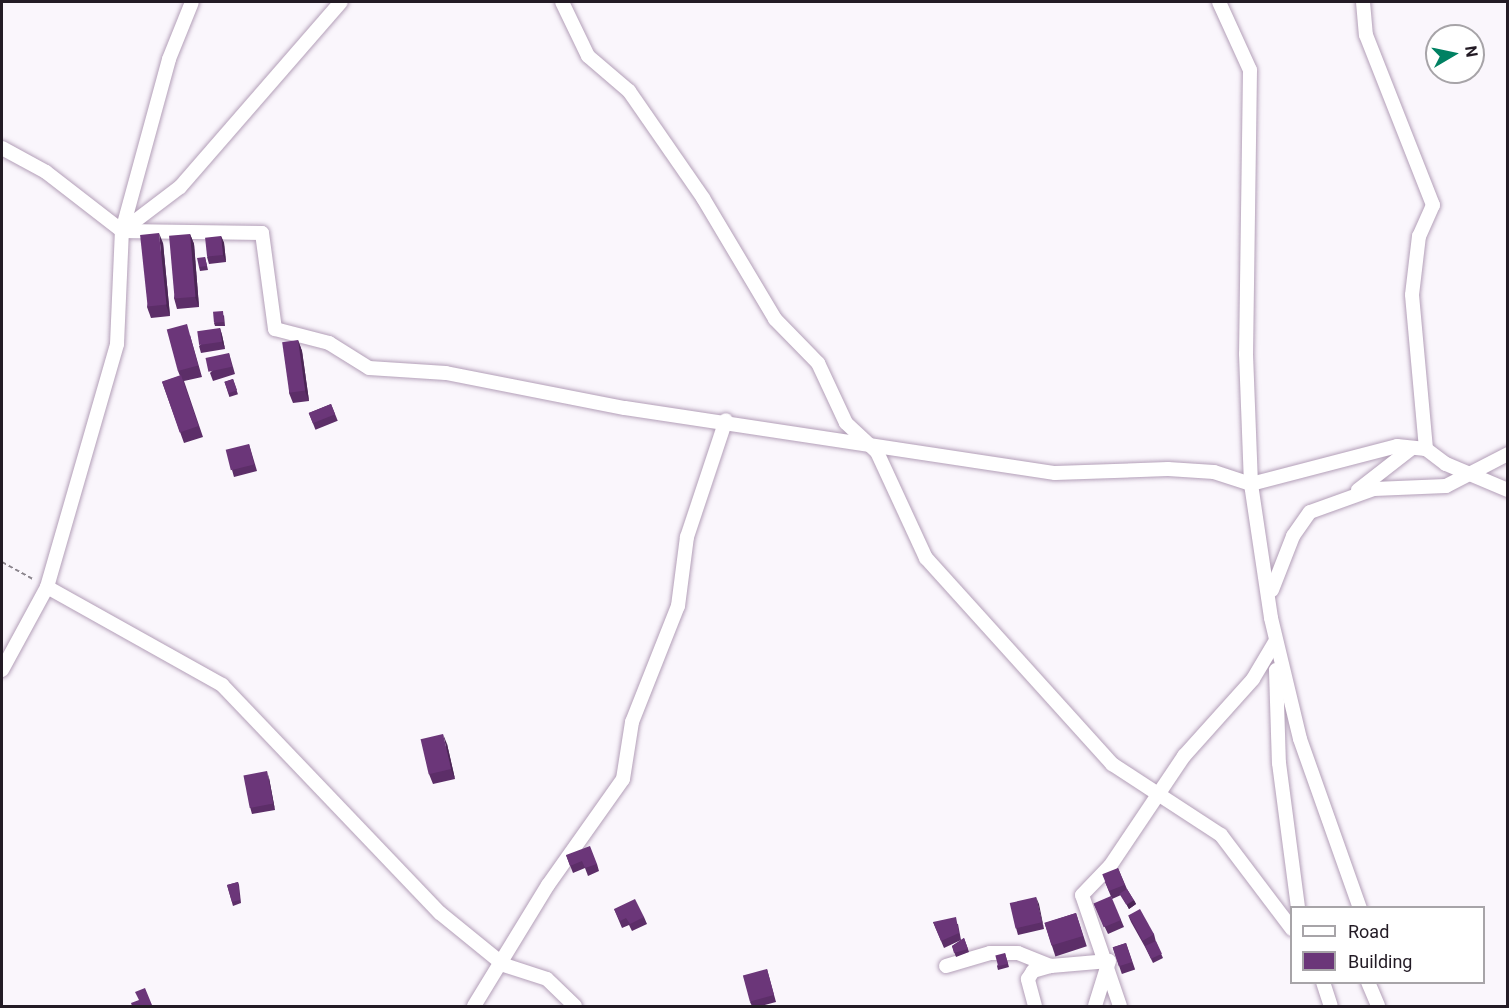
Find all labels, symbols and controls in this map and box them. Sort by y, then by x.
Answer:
north arrow [1425,24,1485,84]
text: N [1461,44,1482,58]
legend [1290,906,1485,984]
text: Road [1348,921,1389,942]
text: Building [1348,951,1412,972]

